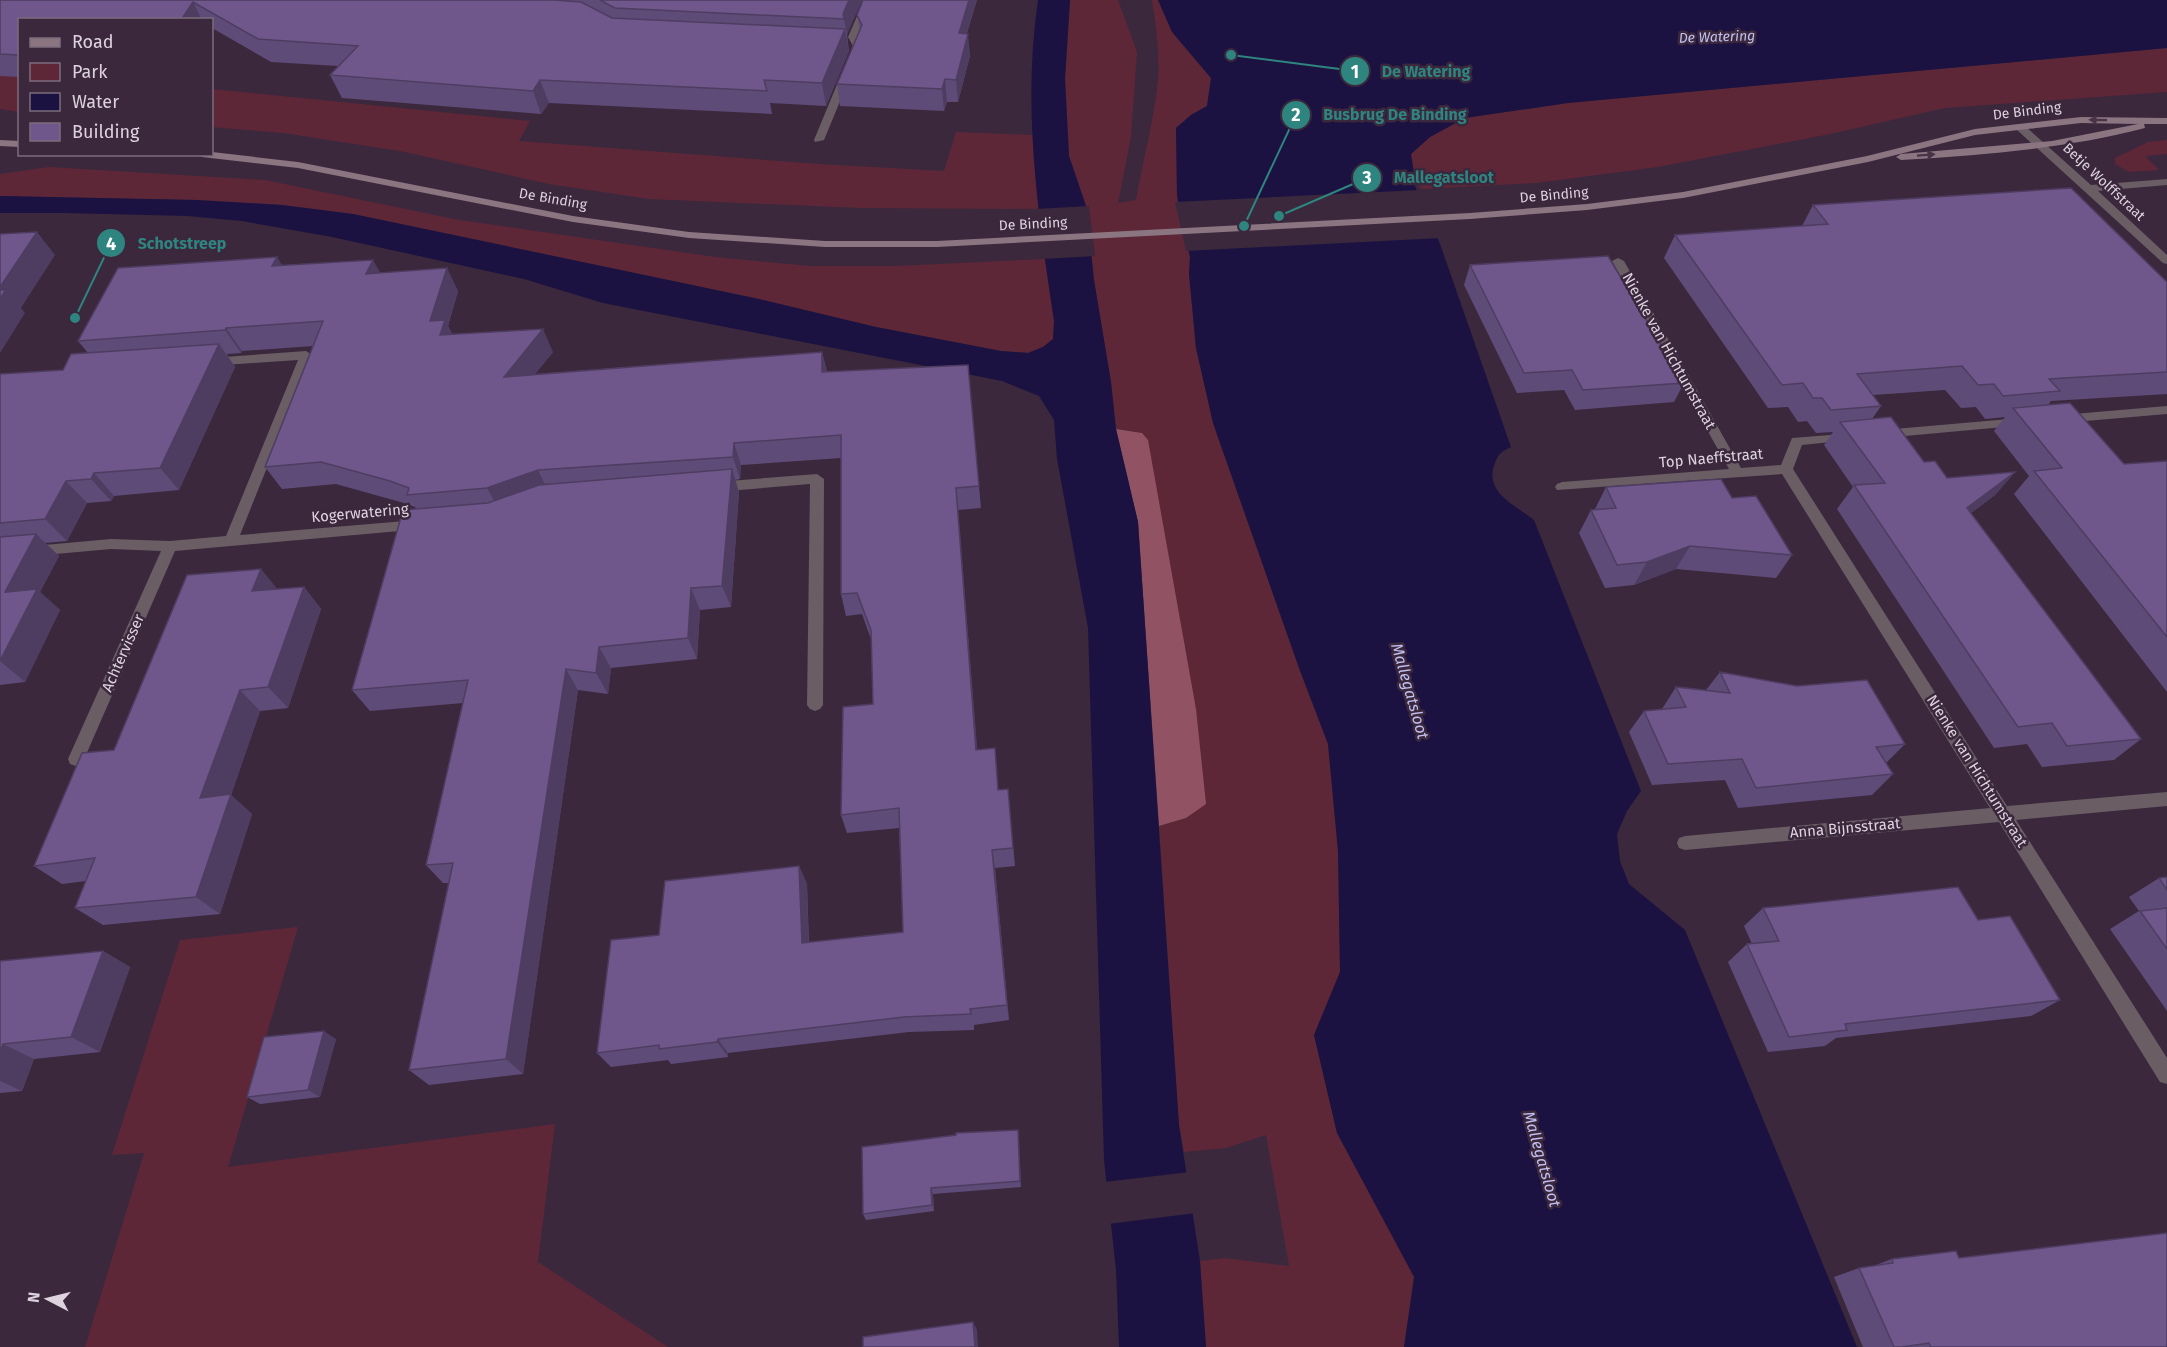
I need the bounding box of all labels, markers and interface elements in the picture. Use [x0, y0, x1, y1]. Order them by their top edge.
legend [18, 18, 213, 156]
water label: De Watering [1678, 27, 1756, 47]
text: Road [72, 31, 114, 53]
callout: De Watering [1340, 54, 1483, 88]
text: Park [72, 61, 108, 83]
text: 1 [1351, 61, 1359, 83]
text: De Watering [1382, 62, 1470, 81]
text: Water [72, 91, 119, 113]
callout: Busbrug De Binding [1281, 98, 1479, 132]
street label: De Binding [1992, 98, 2063, 124]
text: 2 [1291, 104, 1301, 126]
text: Busbrug De Binding [1323, 105, 1467, 124]
one-way arrow [2088, 116, 2107, 125]
text: Building [72, 121, 140, 143]
street label: Betje Wolffstraat [2059, 140, 2149, 225]
one-way arrow [1917, 151, 1936, 160]
callout: Mallegatsloot [1352, 161, 1506, 195]
text: 3 [1361, 167, 1372, 189]
text: Mallegatsloot [1394, 168, 1495, 187]
street label: De Binding [1519, 183, 1590, 206]
street label: De Binding [518, 185, 589, 213]
street label: De Binding [998, 214, 1069, 234]
callout: Schotstreep [96, 226, 238, 260]
text: 4 [106, 233, 116, 255]
text: Schotstreep [138, 234, 226, 253]
street label: Nienke van Hichtumstraat [1618, 270, 1720, 433]
street label: Top Naeffstraat [1658, 444, 1764, 472]
street label: Kogerwatering [311, 500, 410, 526]
street label: Achtervisser [98, 611, 148, 695]
water label: Mallegatsloot [1387, 641, 1433, 741]
street label: Nienke van Hichtumstraat [1923, 692, 2032, 851]
street label: Anna Bijnsstraat [1789, 814, 1902, 842]
water label: Mallegatsloot [1519, 1109, 1565, 1209]
north arrow [18, 1269, 78, 1329]
text: N [24, 1291, 44, 1304]

